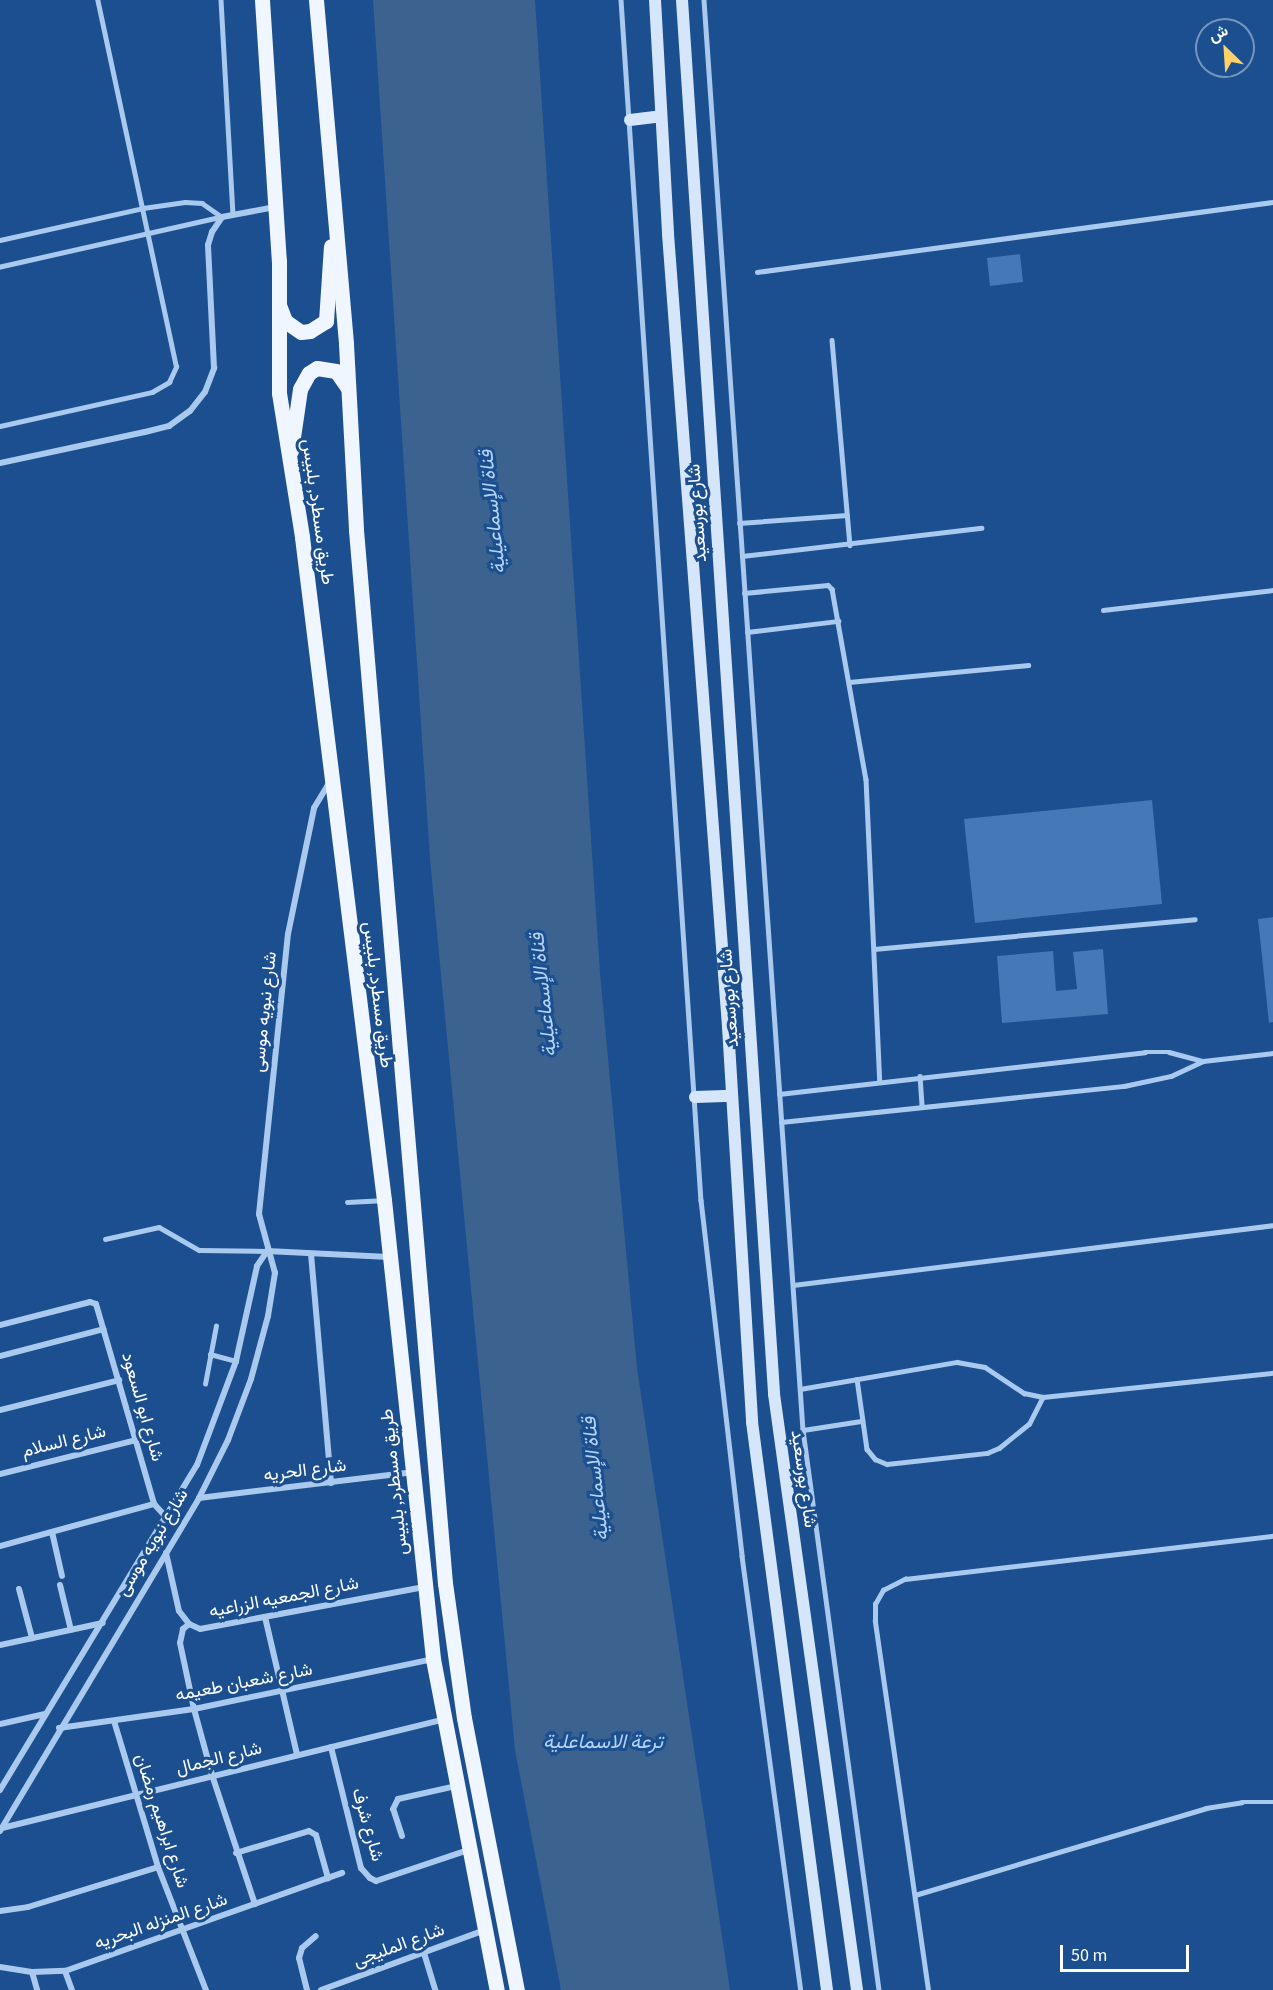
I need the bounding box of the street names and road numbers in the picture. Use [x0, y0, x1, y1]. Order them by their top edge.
street label: طريق مسطرد, بلبيس [296, 438, 338, 586]
street label: شارع بورسعيد [684, 463, 712, 563]
street label: طريق مسطرد, بلبيس [357, 921, 397, 1069]
street label: شارع بورسعيد [716, 948, 744, 1048]
street label: شارع نبويه موسى [248, 951, 282, 1073]
street label: شارع ابو السعود [116, 1350, 168, 1464]
street label: طريق مسطرد, بلبيس [377, 1408, 413, 1556]
street label: شارع السلام [20, 1421, 108, 1463]
street label: شارع بورسعيد [785, 1429, 821, 1529]
street label: شارع الحريه [262, 1455, 348, 1487]
street label: شارع نبويه موسى [113, 1485, 193, 1601]
street label: شارع الجمعيه الزراعيه [207, 1573, 361, 1623]
street label: شارع شعبان طعيمه [174, 1659, 314, 1707]
street label: شارع الجمال [174, 1738, 264, 1780]
street label: شارع ابراهيم رمضان [129, 1751, 193, 1891]
street label: شارع شرف [346, 1786, 388, 1864]
street label: شارع المنزله البحريه [92, 1889, 230, 1955]
street label: شارع المليجى [350, 1919, 448, 1973]

